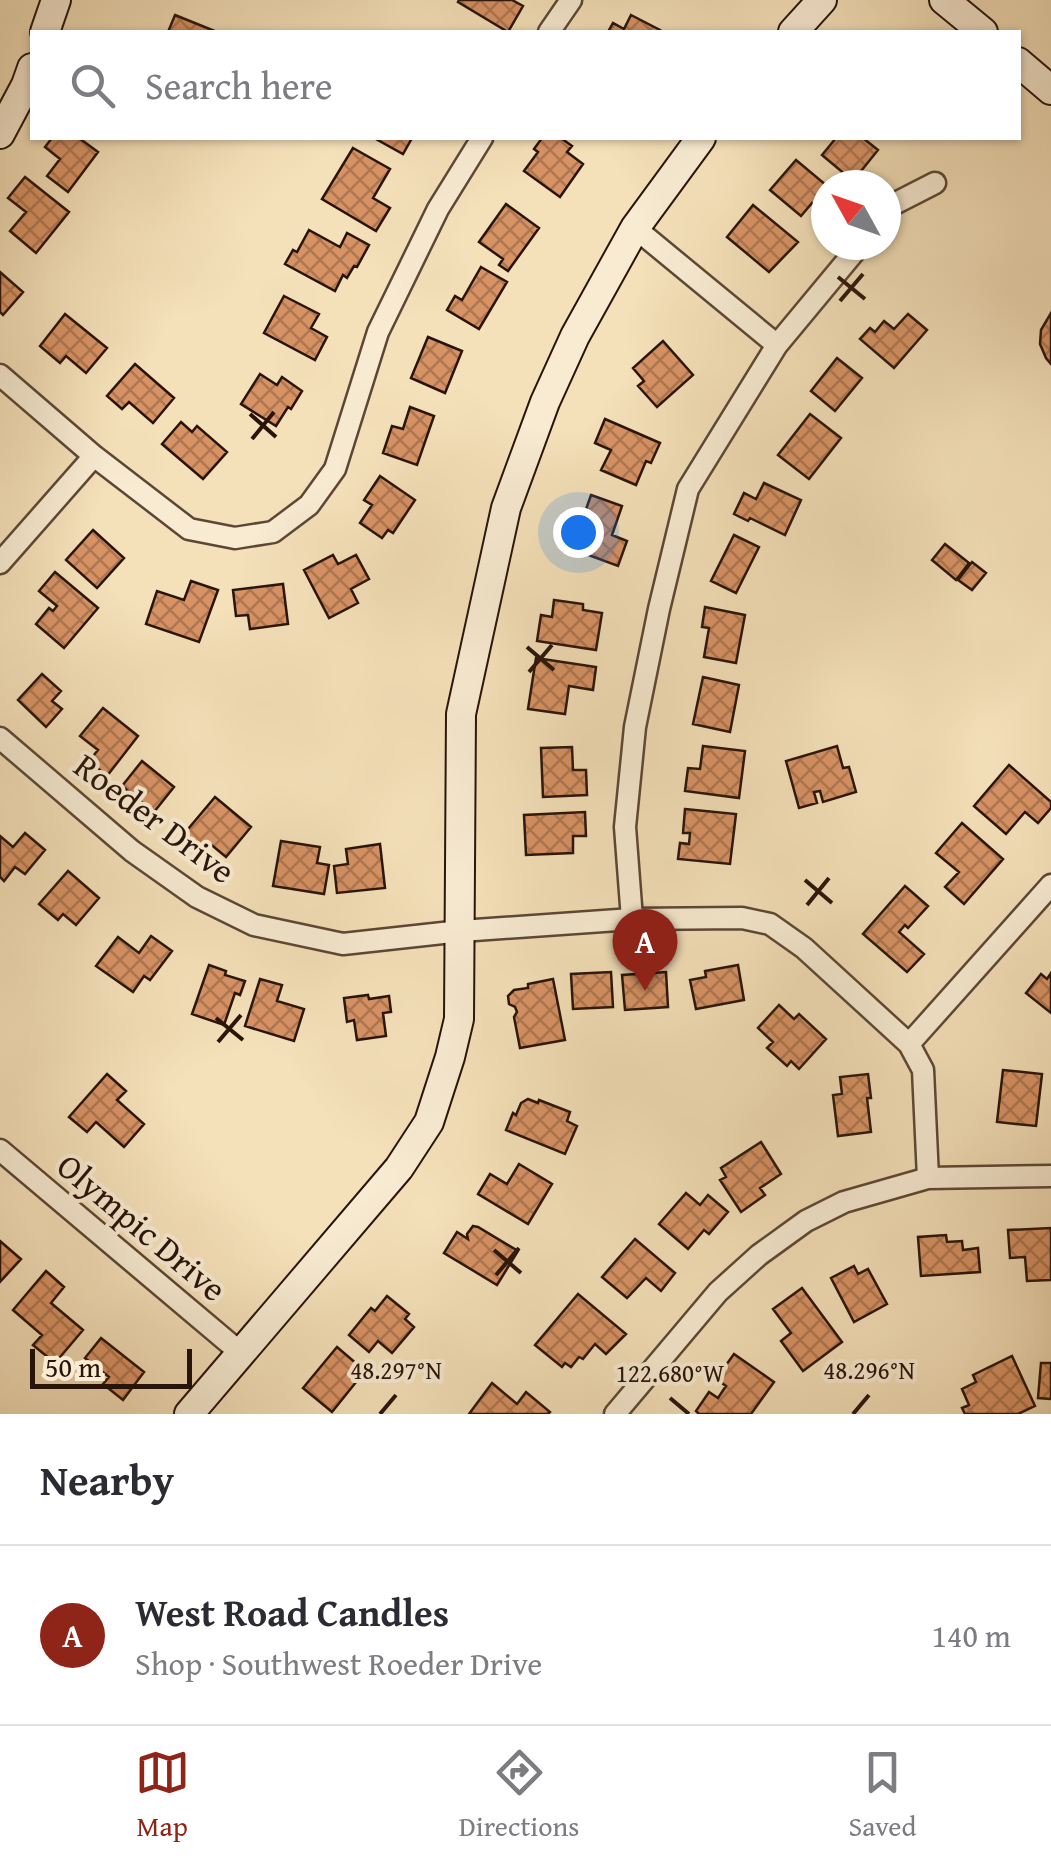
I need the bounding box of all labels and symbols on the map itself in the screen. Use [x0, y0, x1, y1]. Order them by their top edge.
north arrow [811, 170, 901, 260]
your location [553, 507, 604, 558]
street label: Roeder Drive [64, 740, 246, 896]
pin: A [612, 908, 678, 991]
street label: Olympic Drive [46, 1141, 238, 1313]
scale bar [30, 1344, 192, 1388]
text: 48.297°N [350, 1352, 442, 1388]
text: 48.296°N [823, 1352, 915, 1388]
text: 122.680°W [616, 1355, 724, 1391]

